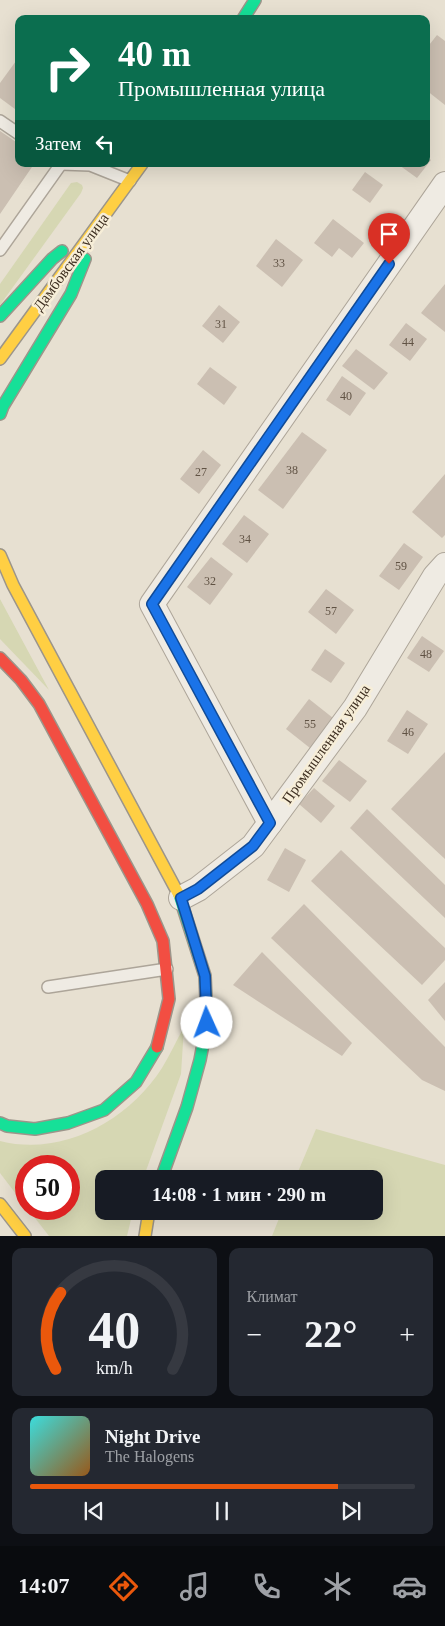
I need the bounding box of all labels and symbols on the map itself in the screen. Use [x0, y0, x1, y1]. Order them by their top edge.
street label: Дамбовская улица [30, 210, 112, 314]
pin [368, 213, 410, 264]
house number: 33 [273, 256, 285, 270]
house number: 31 [215, 317, 227, 331]
house number: 44 [402, 335, 414, 349]
house number: 40 [340, 389, 352, 403]
house number: 38 [286, 463, 298, 477]
house number: 27 [195, 465, 207, 479]
house number: 34 [239, 532, 251, 546]
house number: 59 [395, 559, 407, 573]
house number: 32 [204, 574, 216, 588]
house number: 57 [325, 604, 337, 618]
house number: 48 [420, 647, 432, 661]
street label: Промышленная улица [279, 681, 373, 806]
house number: 55 [304, 717, 316, 731]
house number: 46 [402, 725, 414, 739]
position arrow [180, 996, 232, 1048]
speed limit sign: 50 [15, 1155, 80, 1220]

